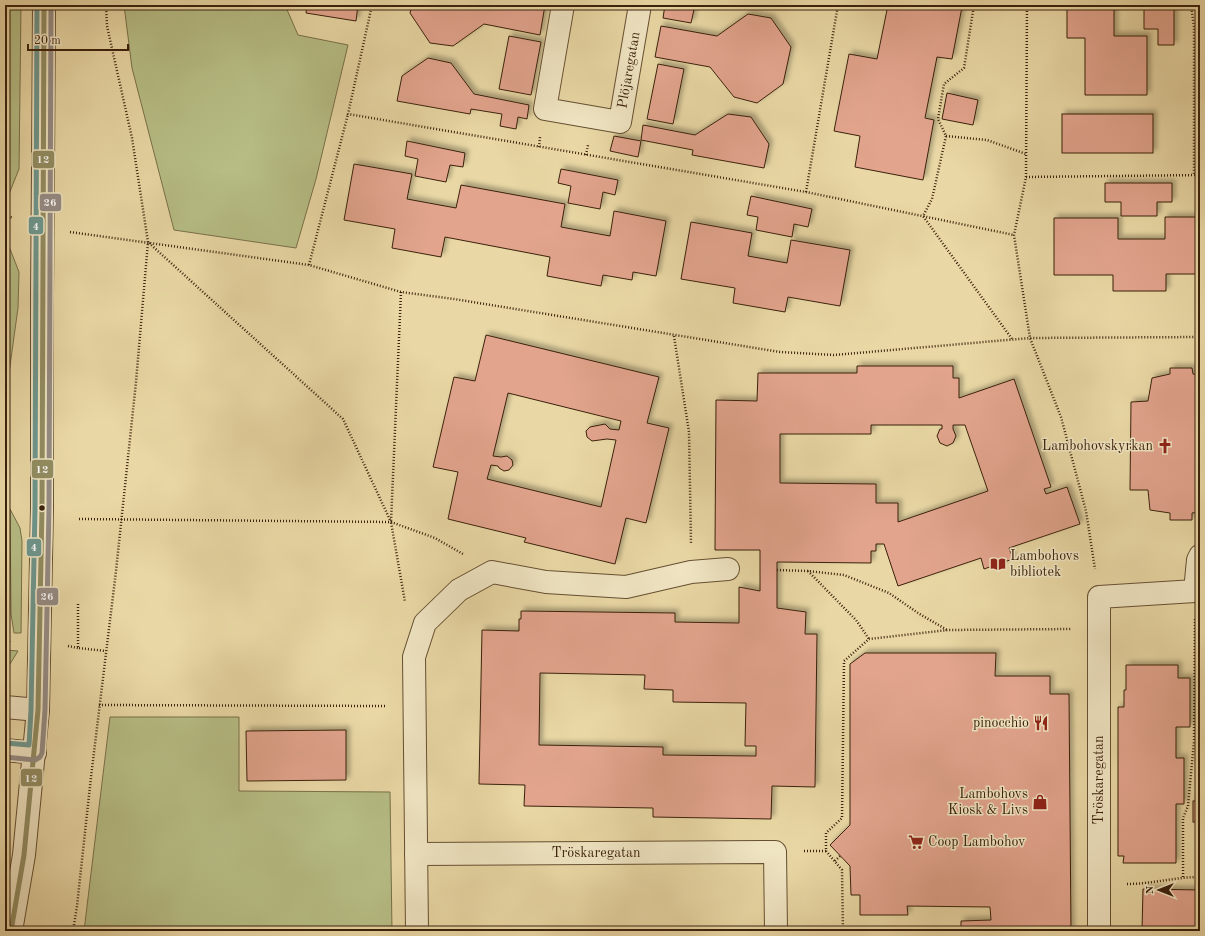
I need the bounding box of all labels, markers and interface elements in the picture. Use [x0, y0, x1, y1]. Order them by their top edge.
scale bar [28, 26, 128, 52]
street label: Plöjaregatan [615, 30, 643, 109]
text: 20 m [34, 35, 61, 47]
line badge: 12 [32, 150, 55, 169]
text: 12 [37, 155, 49, 166]
line badge: 26 [39, 193, 62, 212]
text: 26 [44, 198, 56, 209]
line badge: 4 [28, 216, 44, 235]
text: 4 [33, 222, 39, 233]
church icon: Lambohovskyrkan [1156, 437, 1174, 455]
place label: Lambohovskyrkan [1042, 439, 1153, 453]
line badge: 12 [31, 459, 54, 479]
text: 12 [36, 465, 48, 476]
unlabelled marker [37, 503, 47, 513]
line badge: 4 [26, 538, 42, 557]
text: 4 [31, 543, 37, 554]
place label: Lambohovs bibliotek [1010, 549, 1079, 579]
library icon: Lambohovs bibliotek [989, 555, 1007, 573]
line badge: 26 [36, 587, 59, 606]
text: 26 [41, 592, 53, 603]
restaurant icon: pinocchio [1032, 714, 1050, 732]
place label: pinocchio [973, 716, 1029, 730]
street label: Tröskaregatan [1092, 735, 1106, 824]
line badge: 12 [20, 768, 43, 787]
text: 12 [25, 774, 37, 785]
place label: Lambohovs Kiosk & Livs [948, 787, 1028, 817]
shop icon: Lambohovs Kiosk & Livs [1031, 793, 1049, 811]
supermarket icon: Coop Lambohov [907, 833, 925, 851]
place label: Coop Lambohov [928, 835, 1026, 849]
street label: Tröskaregatan [552, 846, 641, 860]
north arrow [1139, 870, 1179, 910]
text: N [1145, 885, 1156, 894]

